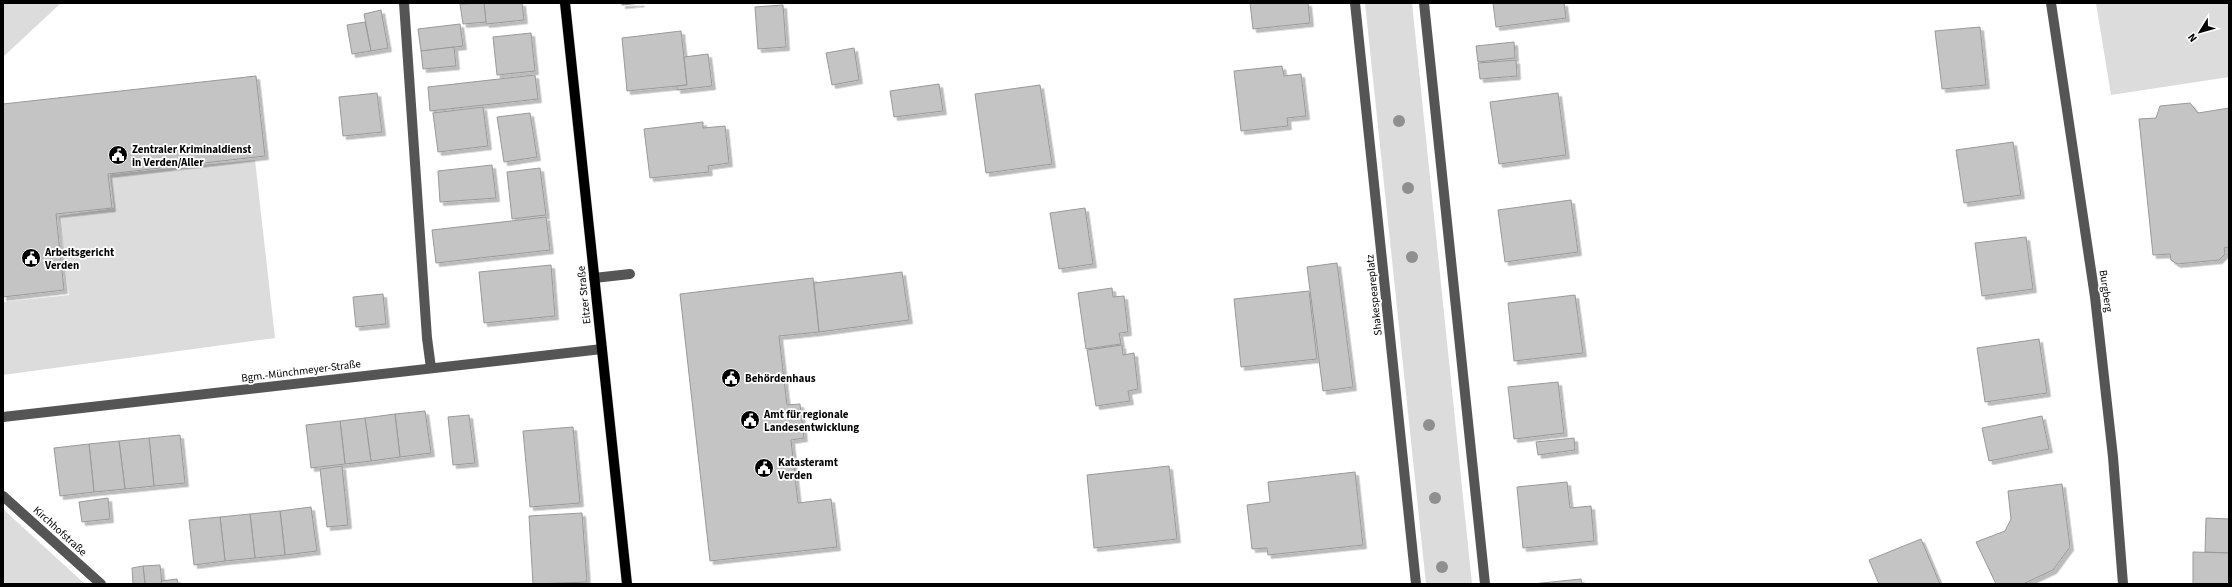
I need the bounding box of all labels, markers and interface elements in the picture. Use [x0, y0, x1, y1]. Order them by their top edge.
north arrow [2180, 12, 2220, 52]
text: N [2184, 30, 2201, 45]
place label: Zentraler Kriminaldienst in Verden/Aller [132, 142, 252, 170]
public building icon: Zentraler Kriminaldienst in Verden/Aller [107, 144, 129, 166]
place label: Arbeitsgericht Verden [44, 245, 115, 273]
public building icon: Arbeitsgericht Verden [20, 247, 42, 269]
street label: Shakespeareplatz [1362, 253, 1386, 336]
street label: Eitzer Straße [573, 265, 595, 325]
street label: Burgberg [2096, 269, 2116, 314]
street label: Bgm.-Münchmeyer-Straße [240, 356, 362, 386]
public building icon: Behördenhaus [720, 367, 742, 389]
place label: Behördenhaus [745, 371, 816, 386]
place label: Amt für regionale Landesentwicklung [763, 407, 859, 435]
public building icon: Amt für regionale Landesentwicklung [739, 409, 761, 431]
place label: Katasteramt Verden [777, 455, 839, 483]
public building icon: Katasteramt Verden [753, 457, 775, 479]
street label: Kirchhofstraße [30, 503, 91, 560]

